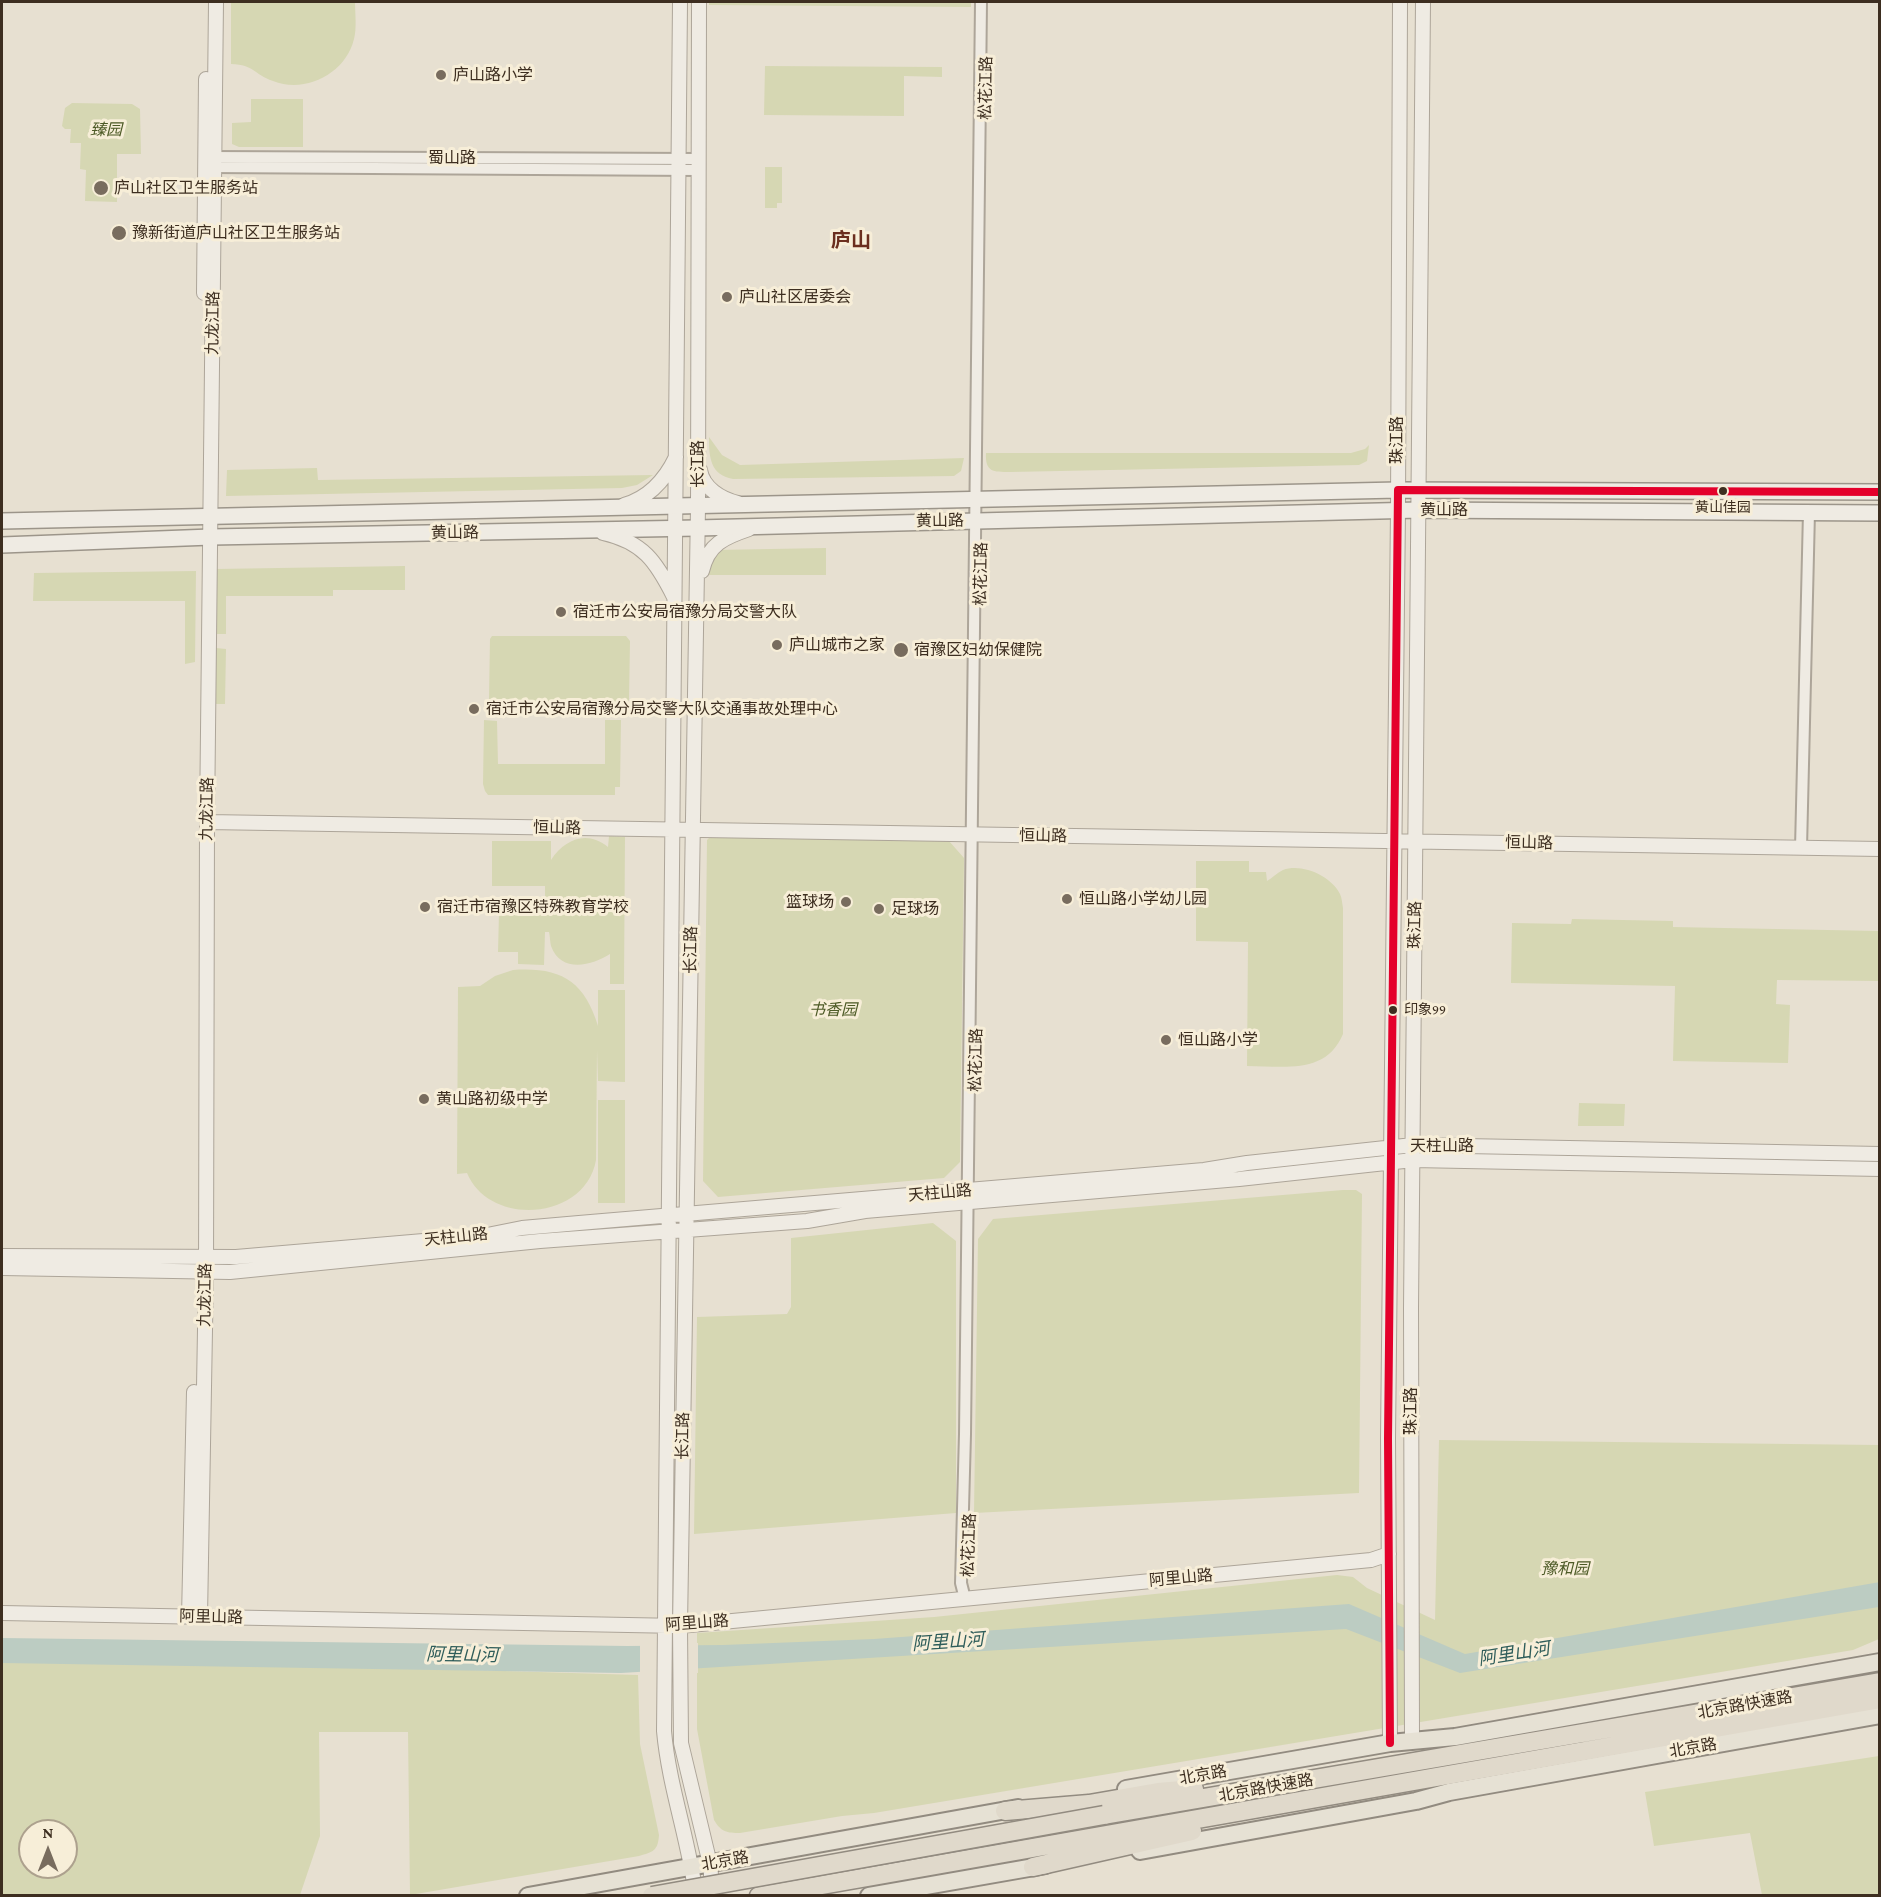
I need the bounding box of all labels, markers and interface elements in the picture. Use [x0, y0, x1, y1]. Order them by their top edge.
street label: 松花江路 [976, 56, 996, 120]
place label: 庐山路小学 [453, 65, 533, 85]
marker: 庐山路小学 [434, 68, 448, 82]
park label: 臻园 [90, 120, 122, 140]
street label: 蜀山路 [428, 148, 476, 168]
place label: 庐山社区卫生服务站 [114, 178, 258, 198]
marker: 庐山社区卫生服务站 [92, 179, 110, 197]
place label: 豫新街道庐山社区卫生服务站 [132, 223, 340, 243]
marker: 豫新街道庐山社区卫生服务站 [110, 224, 128, 242]
district label: 庐山 [831, 229, 871, 253]
place label: 庐山社区居委会 [739, 287, 851, 307]
marker: 庐山社区居委会 [720, 290, 734, 304]
street label: 九龙江路 [203, 291, 223, 355]
street label: 珠江路 [1387, 416, 1407, 464]
street label: 长江路 [688, 440, 708, 488]
marker: 黄山佳园 [1717, 485, 1729, 497]
street label: 黄山路 [1420, 500, 1468, 520]
place label: 黄山佳园 [1695, 500, 1751, 516]
street label: 黄山路 [916, 511, 964, 531]
street label: 黄山路 [431, 523, 479, 543]
street label: 松花江路 [971, 542, 991, 606]
place label: 宿迁市公安局宿豫分局交警大队 [573, 602, 797, 622]
marker: 宿迁市公安局宿豫分局交警大队 [554, 605, 568, 619]
place label: 庐山城市之家 [789, 635, 885, 655]
marker: 庐山城市之家 [770, 638, 784, 652]
place label: 宿豫区妇幼保健院 [914, 640, 1042, 660]
marker: 宿豫区妇幼保健院 [892, 641, 910, 659]
place label: 宿迁市公安局宿豫分局交警大队交通事故处理中心 [486, 699, 838, 719]
marker: 宿迁市公安局宿豫分局交警大队交通事故处理中心 [467, 702, 481, 716]
street label: 九龙江路 [197, 777, 217, 841]
street label: 恒山路 [533, 818, 581, 838]
street label: 恒山路 [1019, 826, 1067, 846]
street label: 恒山路 [1505, 833, 1553, 853]
place label: 恒山路小学幼儿园 [1079, 889, 1207, 909]
place label: 篮球场 [786, 892, 834, 912]
marker: 恒山路小学幼儿园 [1060, 892, 1074, 906]
marker: 篮球场 [839, 895, 853, 909]
place label: 宿迁市宿豫区特殊教育学校 [437, 897, 629, 917]
place label: 足球场 [891, 899, 939, 919]
marker: 宿迁市宿豫区特殊教育学校 [418, 900, 432, 914]
street label: 珠江路 [1405, 901, 1425, 949]
marker: 足球场 [872, 902, 886, 916]
street label: 长江路 [681, 926, 701, 974]
park label: 书香园 [809, 1000, 857, 1020]
place label: 印象99 [1404, 1002, 1446, 1018]
marker: 印象99 [1387, 1004, 1399, 1016]
street label: 松花江路 [966, 1028, 986, 1092]
place label: 恒山路小学 [1178, 1030, 1258, 1050]
marker: 恒山路小学 [1159, 1033, 1173, 1047]
place label: 黄山路初级中学 [436, 1089, 548, 1109]
marker: 黄山路初级中学 [417, 1092, 431, 1106]
street label: 天柱山路 [1410, 1136, 1474, 1156]
street label: 天柱山路 [907, 1181, 973, 1205]
street label: 天柱山路 [423, 1224, 489, 1250]
street label: 九龙江路 [195, 1263, 215, 1327]
street label: 珠江路 [1401, 1387, 1421, 1435]
street label: 长江路 [673, 1412, 693, 1460]
street label: 松花江路 [958, 1513, 980, 1577]
park label: 豫和园 [1541, 1559, 1589, 1579]
street label: 阿里山路 [1148, 1566, 1214, 1590]
street label: 阿里山路 [179, 1607, 243, 1627]
street label: 阿里山路 [664, 1611, 730, 1635]
water label: 阿里山河 [911, 1629, 985, 1655]
water label: 阿里山河 [1477, 1638, 1551, 1670]
water label: 阿里山河 [426, 1644, 498, 1666]
street label: 北京路快速路 [1696, 1687, 1794, 1723]
street label: 北京路 [1668, 1734, 1718, 1762]
street label: 北京路 [1178, 1761, 1228, 1789]
street label: 北京路快速路 [1217, 1770, 1315, 1806]
north arrow [18, 1819, 78, 1879]
text: N [43, 1824, 53, 1841]
street label: 北京路 [700, 1847, 750, 1875]

